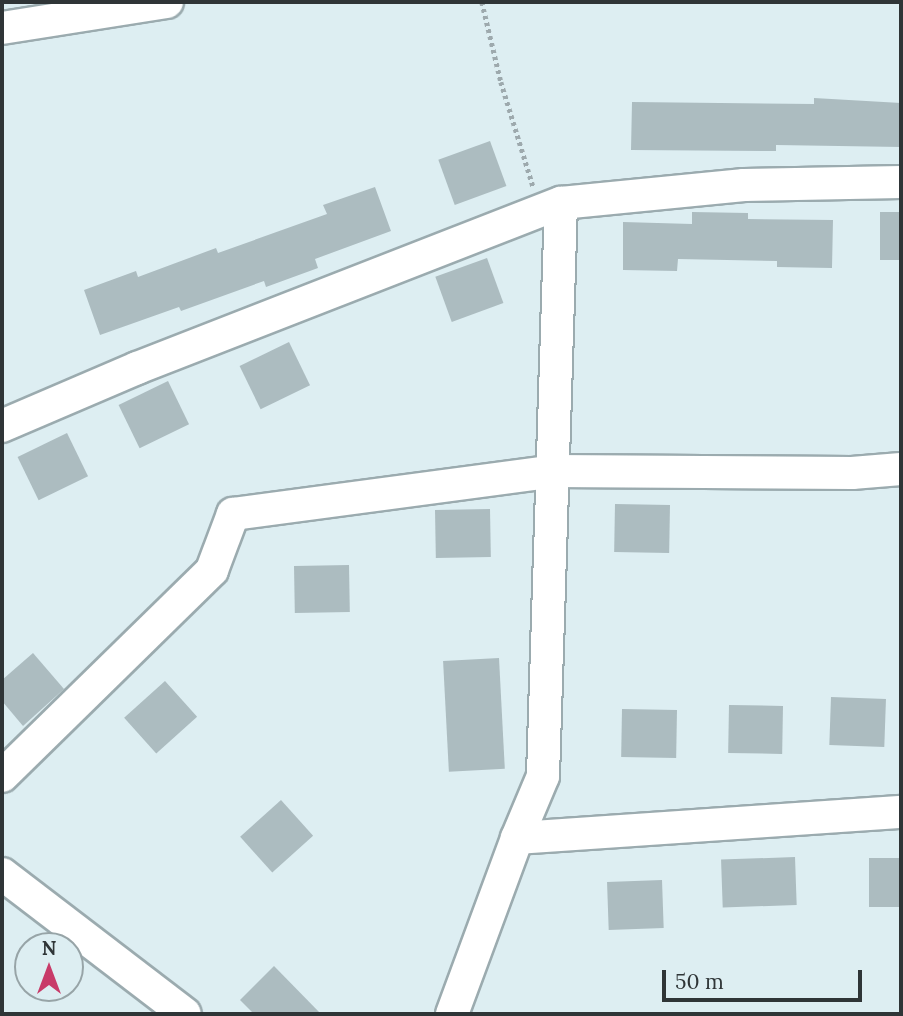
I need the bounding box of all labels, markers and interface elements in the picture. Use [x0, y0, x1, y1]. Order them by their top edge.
north arrow [14, 932, 84, 1002]
text: N [42, 936, 56, 960]
scale bar [665, 956, 864, 1000]
text: 50 m [675, 968, 724, 995]

